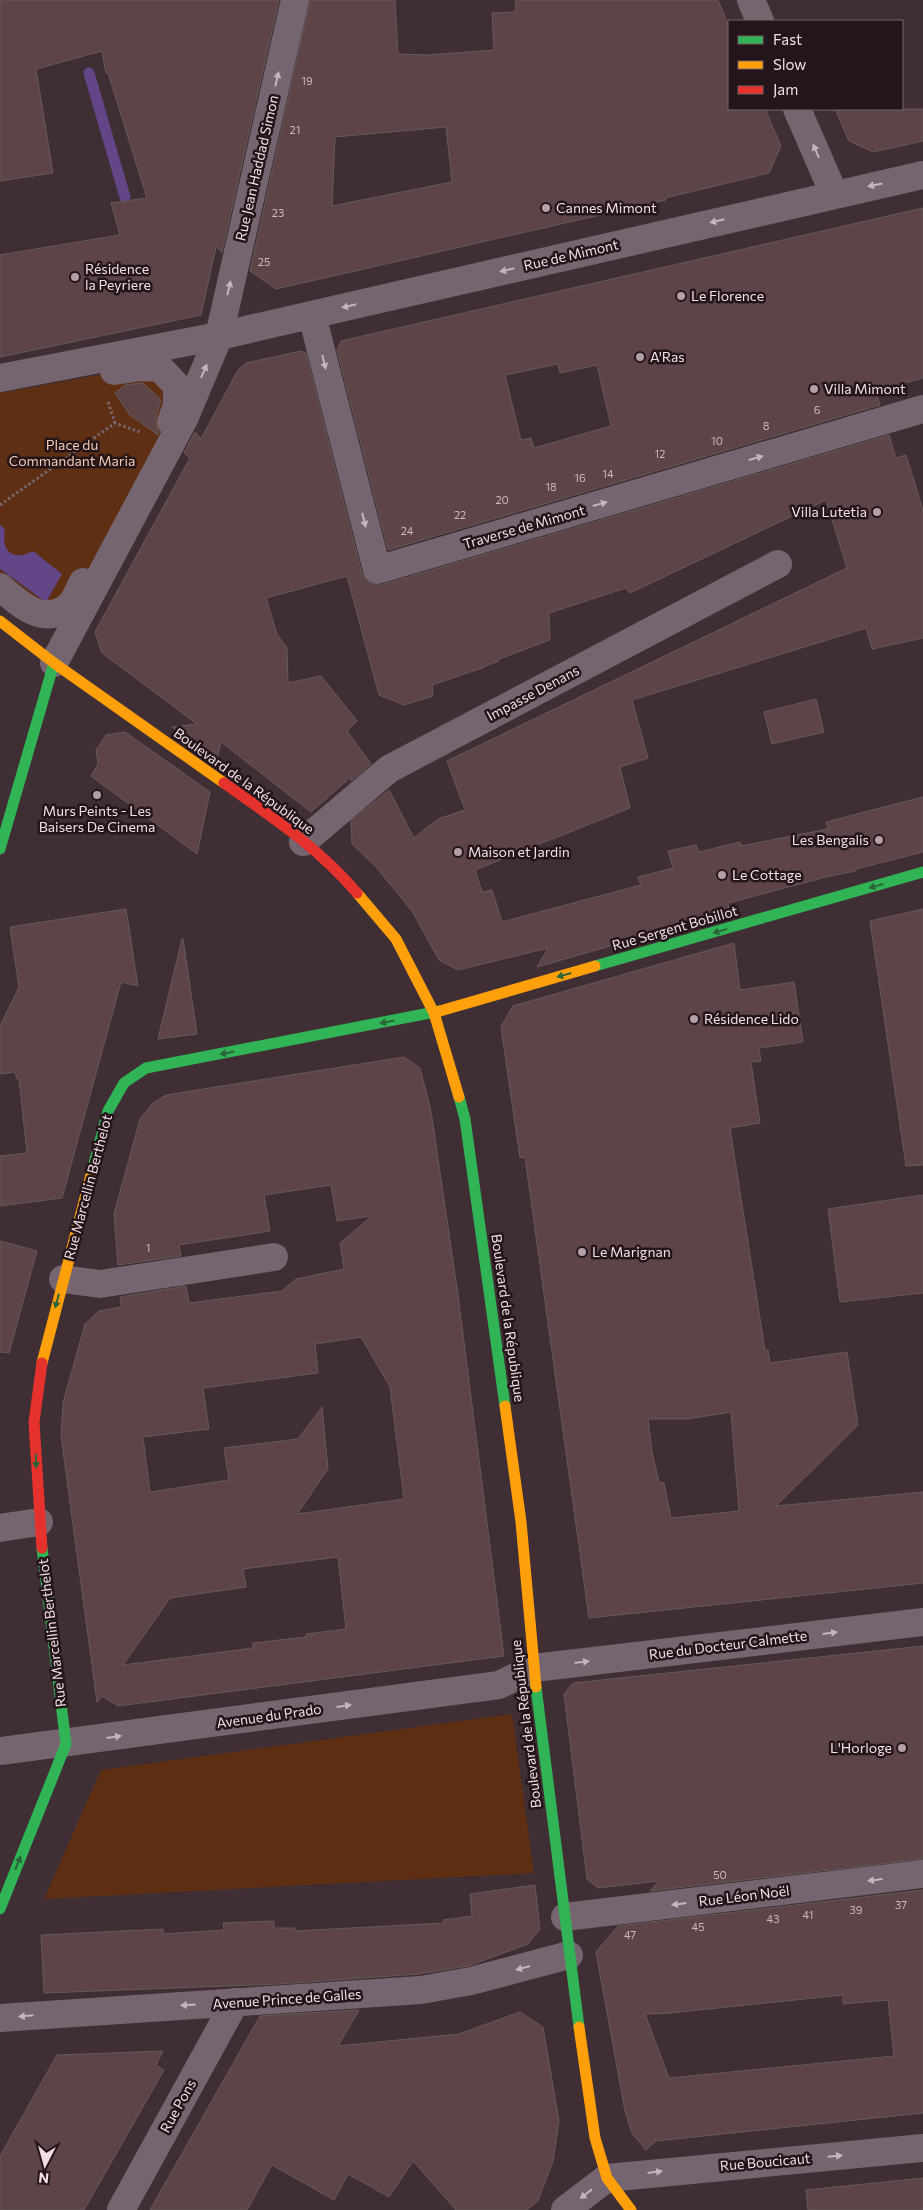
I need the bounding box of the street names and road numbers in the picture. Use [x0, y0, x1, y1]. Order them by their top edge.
street label: Rue Jean Haddad Simon [231, 93, 282, 242]
street label: Rue de Mimont [522, 235, 620, 274]
street label: Traverse de Mimont [461, 501, 587, 552]
street label: Impasse Denans [484, 661, 582, 724]
street label: Boulevard de la République [171, 724, 318, 837]
street label: Rue Sergent Bobillot [610, 901, 740, 954]
street label: Rue Marcellin Berthelot [60, 1112, 115, 1261]
street label: Boulevard de la République [488, 1233, 529, 1403]
street label: Rue Marcellin Berthelot [34, 1558, 69, 1708]
street label: Rue du Docteur Calmette [648, 1626, 808, 1663]
street label: Boulevard de la République [507, 1639, 544, 1809]
street label: Avenue du Prado [215, 1700, 323, 1731]
street label: Rue Léon Noël [697, 1881, 790, 1910]
street label: Avenue Prince de Galles [212, 1985, 362, 2012]
street label: Rue Pons [156, 2076, 199, 2135]
street label: Rue Boucicaut [719, 2149, 811, 2174]

